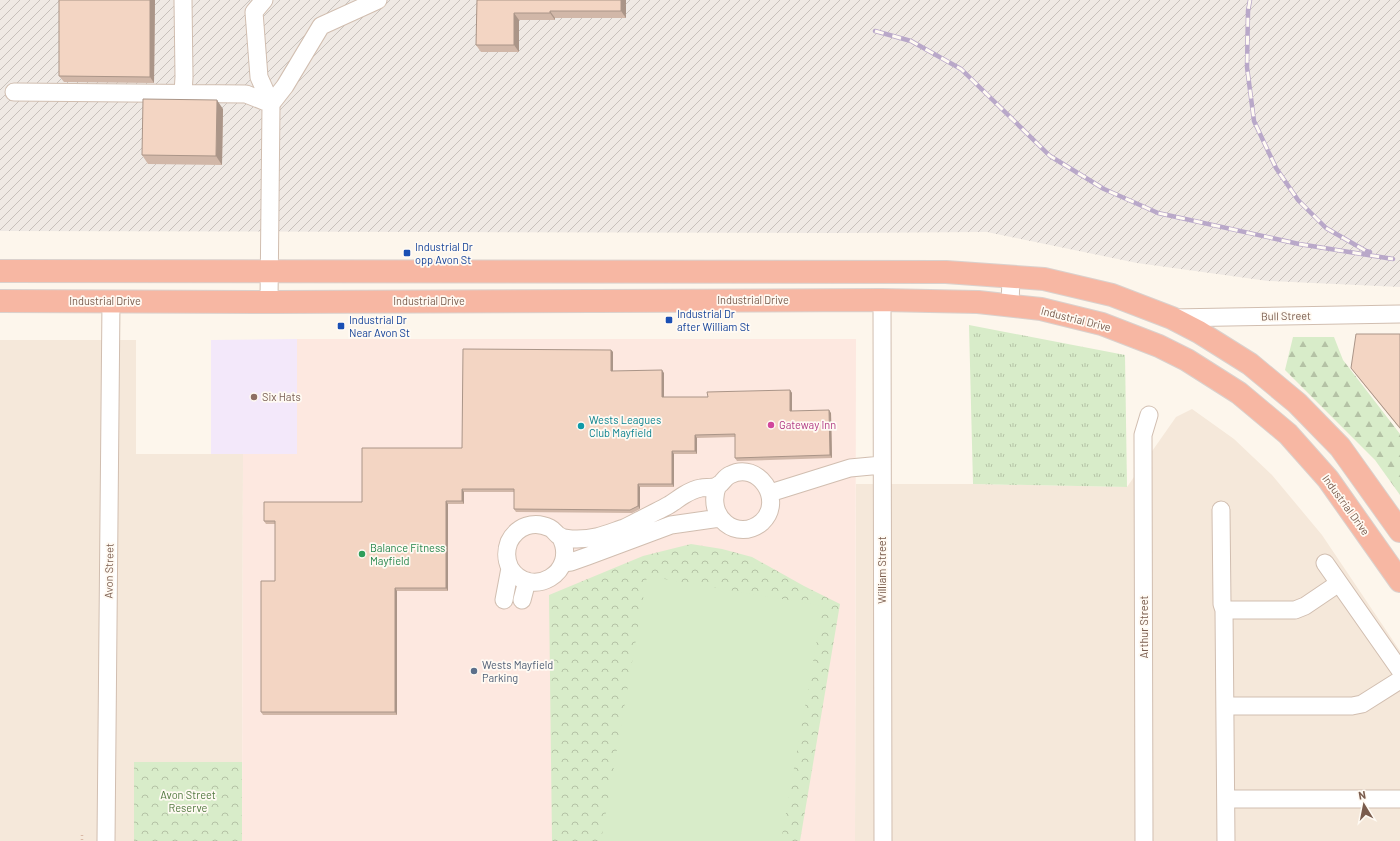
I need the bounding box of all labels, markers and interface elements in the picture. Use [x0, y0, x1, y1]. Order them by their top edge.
place label: Industrial Dr opp Avon St [415, 240, 473, 266]
marker: Industrial Dr opp Avon St [402, 248, 412, 258]
street label: Industrial Drive [717, 293, 789, 306]
street label: Industrial Drive [69, 294, 141, 307]
street label: Industrial Drive [393, 294, 465, 307]
street label: Industrial Drive [1040, 304, 1113, 334]
place label: Industrial Dr after William St [677, 307, 750, 333]
street label: Bull Street [1261, 309, 1311, 322]
place label: Industrial Dr Near Avon St [349, 313, 410, 339]
marker: Industrial Dr after William St [664, 315, 674, 325]
marker: Industrial Dr Near Avon St [336, 321, 346, 331]
place label: Six Hats [262, 390, 301, 403]
marker: Six Hats [249, 392, 259, 402]
place label: Wests Leagues Club Mayfield [589, 413, 661, 439]
place label: Gateway Inn [779, 418, 836, 431]
marker: Gateway Inn [766, 420, 776, 430]
marker: Wests Leagues Club Mayfield [576, 421, 586, 431]
street label: Industrial Drive [1320, 472, 1373, 538]
street label: William Street [875, 536, 888, 604]
place label: Balance Fitness Mayfield [370, 541, 445, 567]
street label: Avon Street [102, 543, 115, 599]
marker: Balance Fitness Mayfield [357, 549, 367, 559]
street label: Arthur Street [1137, 596, 1150, 658]
place label: Wests Mayfield Parking [482, 658, 553, 684]
marker: Wests Mayfield Parking [469, 666, 479, 676]
north arrow [1344, 785, 1384, 825]
park label: Avon Street Reserve [160, 788, 216, 814]
text: N [1357, 788, 1367, 802]

